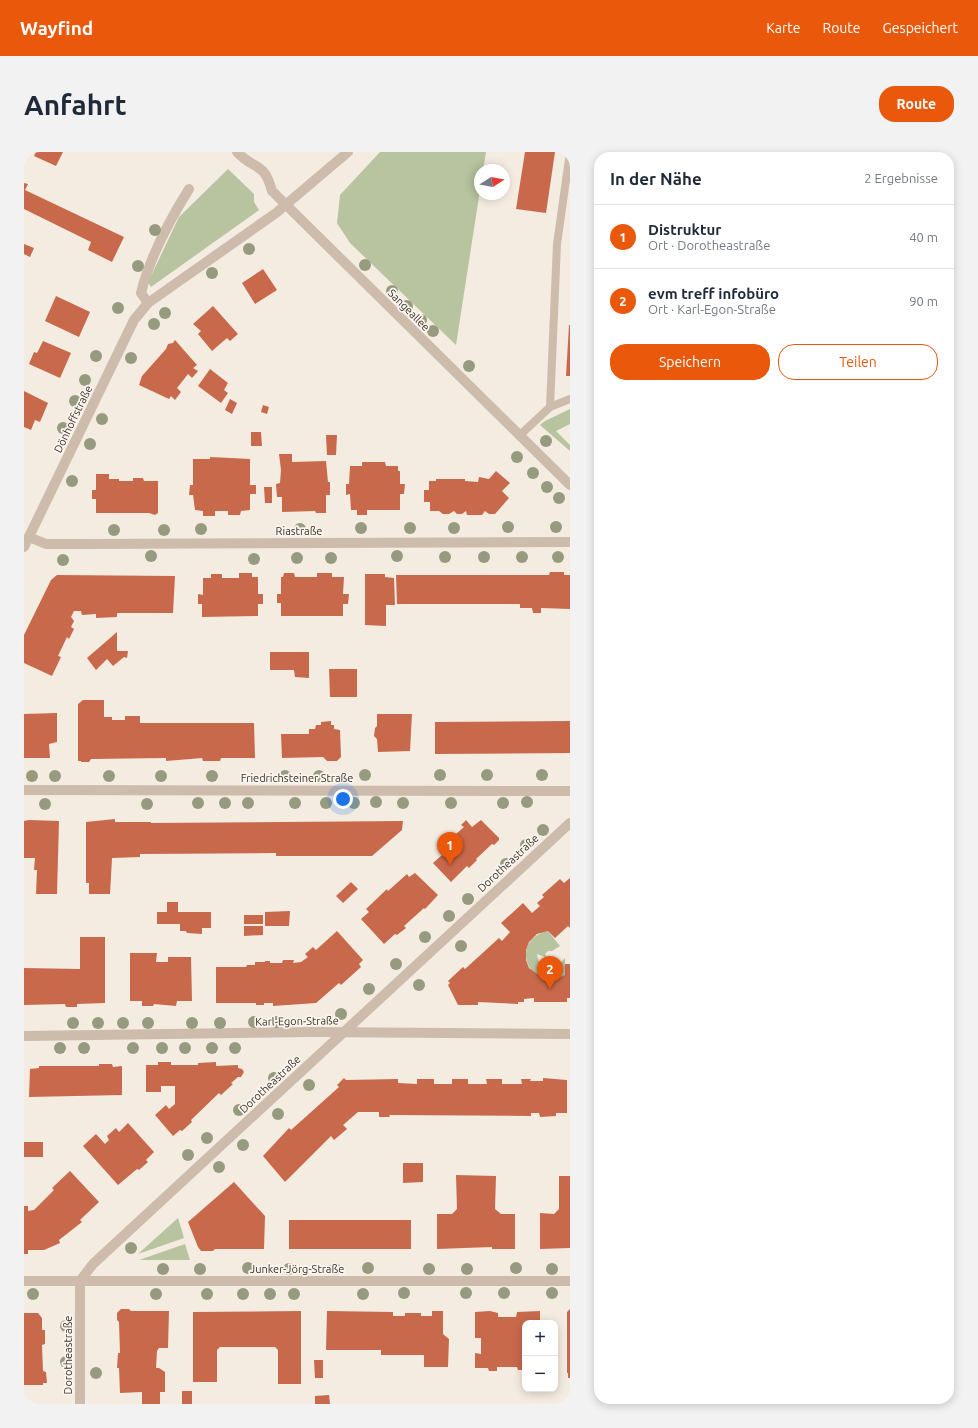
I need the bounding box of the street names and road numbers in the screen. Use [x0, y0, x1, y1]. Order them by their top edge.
street label: Sangeallee [386, 287, 432, 333]
street label: Dönhoffstraße [52, 383, 94, 455]
street label: Riastraße [276, 525, 322, 537]
street label: Friedrichsteiner Straße [241, 772, 353, 784]
street label: Dorotheastraße [475, 832, 541, 894]
street label: Karl-Egon-Straße [255, 1014, 339, 1028]
street label: Dorotheastraße [237, 1053, 303, 1115]
street label: Junker-Jörg-Straße [250, 1263, 344, 1275]
street label: Dorotheastraße [62, 1316, 74, 1394]

